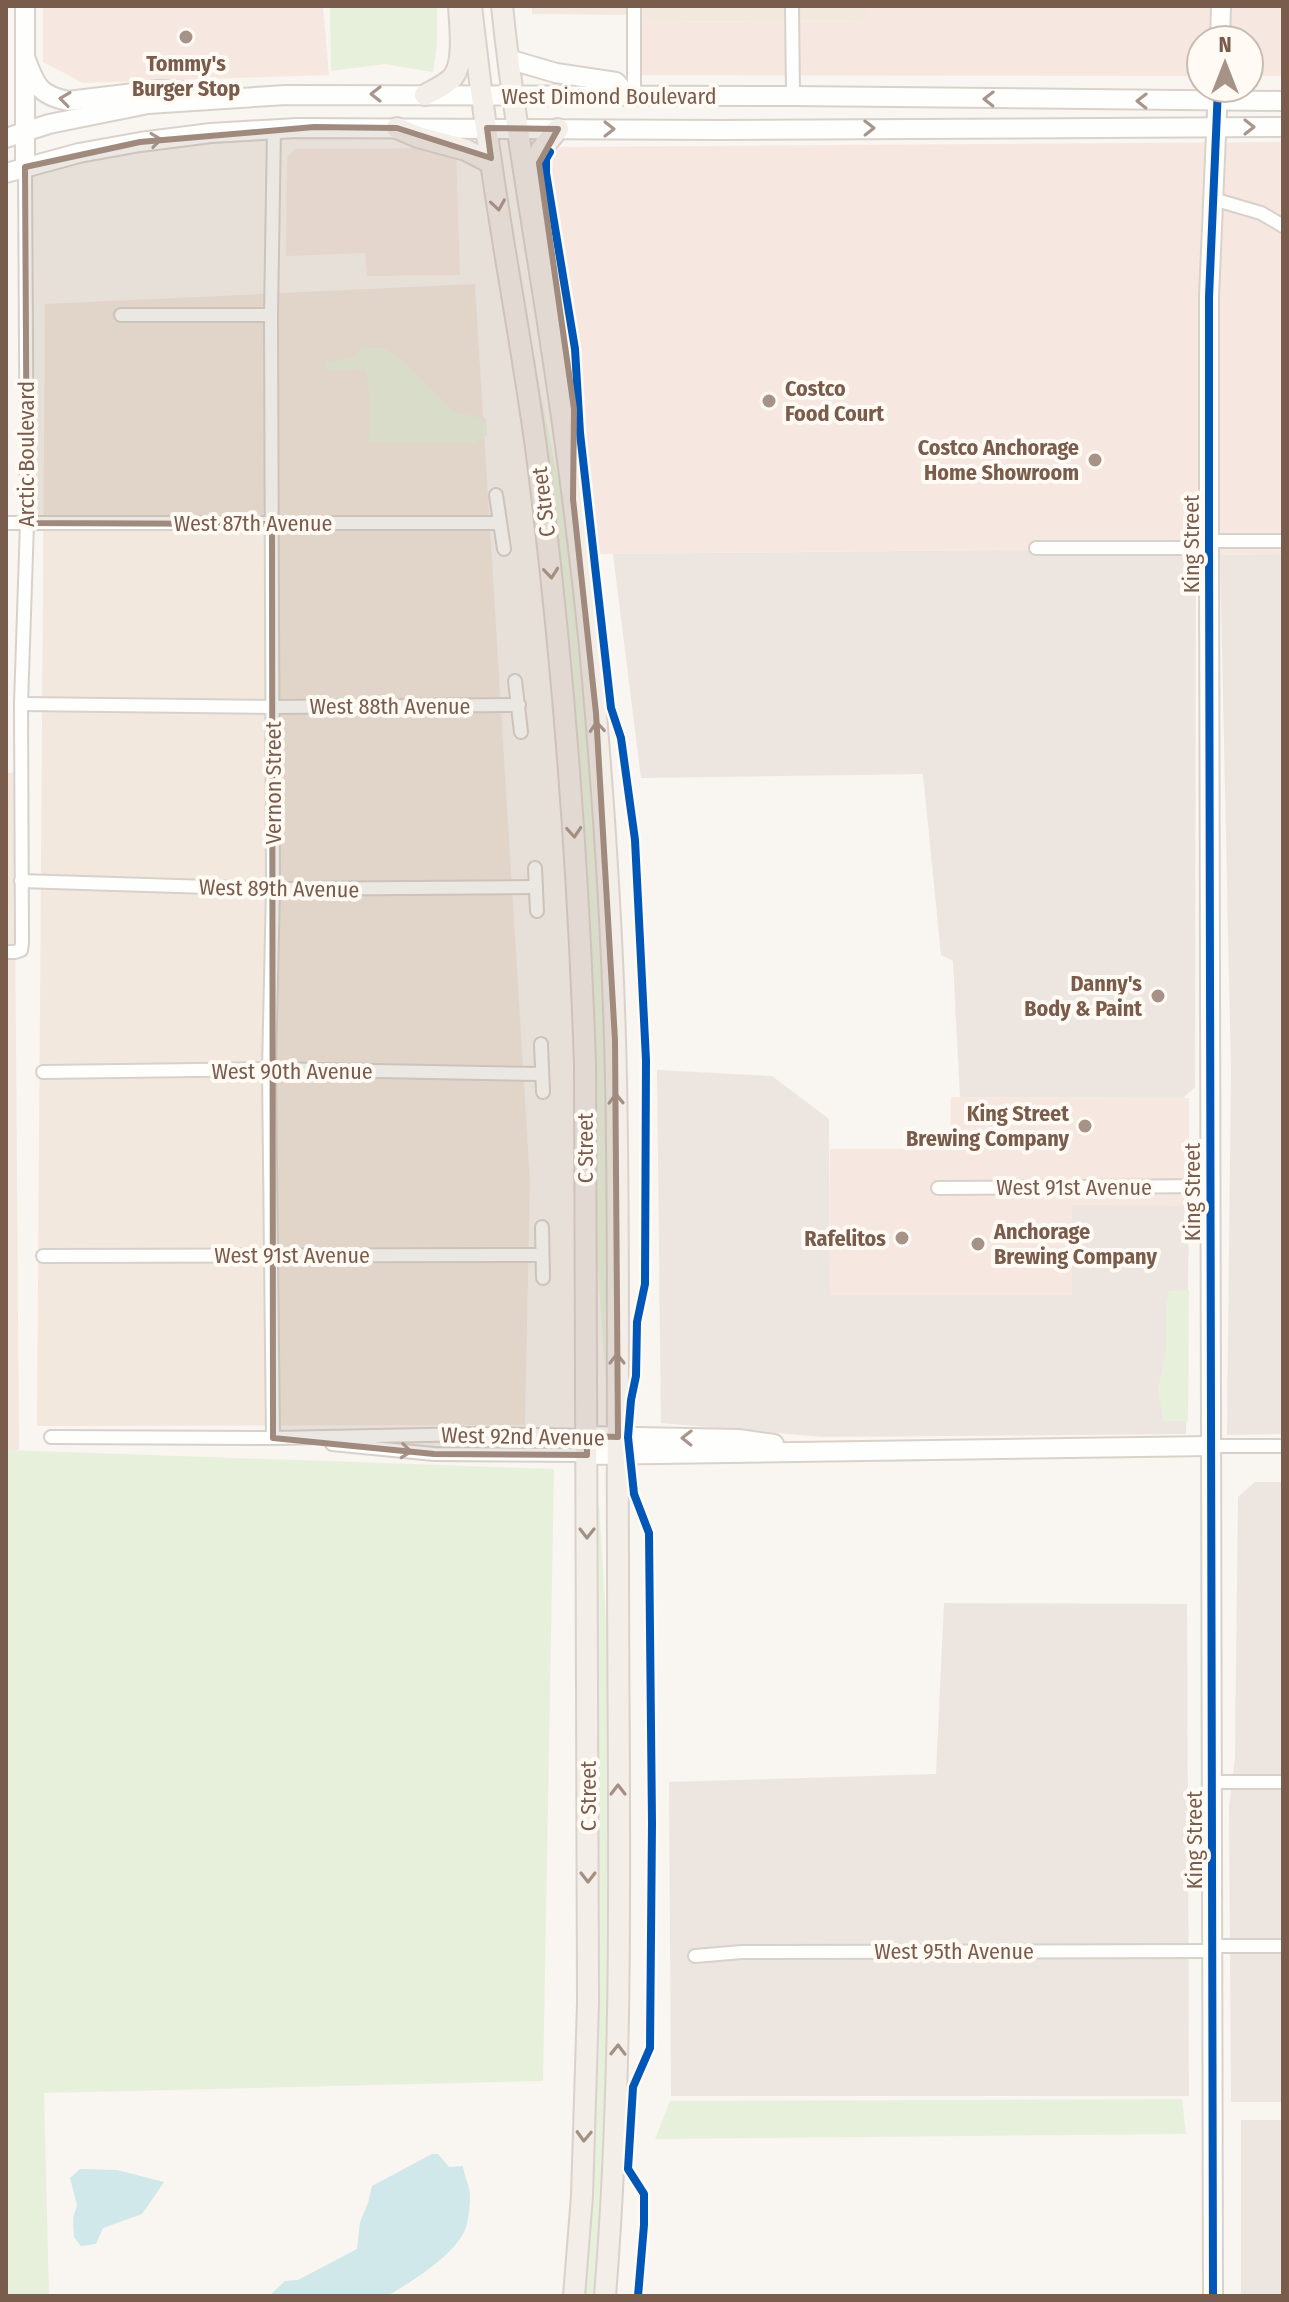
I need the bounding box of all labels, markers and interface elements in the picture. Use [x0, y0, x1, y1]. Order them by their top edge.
north arrow [1185, 24, 1265, 104]
marker: Tommy's Burger Stop [177, 28, 195, 46]
text: N [1218, 31, 1232, 58]
place label: Tommy's Burger Stop [132, 50, 240, 102]
street label: West Dimond Boulevard [502, 83, 716, 110]
one-way arrow [369, 85, 382, 103]
one-way arrow [982, 90, 995, 107]
one-way arrow [58, 91, 71, 108]
one-way arrow [1135, 92, 1148, 109]
one-way arrow [1243, 118, 1256, 136]
one-way arrow [603, 120, 616, 138]
one-way arrow [863, 120, 876, 137]
one-way arrow [150, 131, 163, 148]
one-way arrow [489, 198, 506, 212]
place label: Costco Food Court [785, 375, 884, 427]
street label: Arctic Boulevard [13, 381, 40, 527]
marker: Costco Food Court [760, 392, 778, 410]
place label: Costco Anchorage Home Showroom [918, 434, 1079, 486]
marker: Costco Anchorage Home Showroom [1086, 451, 1104, 469]
street label: C Street [526, 465, 561, 539]
street label: King Street [1178, 494, 1205, 593]
street label: West 87th Avenue [174, 510, 332, 537]
one-way arrow [542, 567, 559, 580]
street label: West 88th Avenue [310, 693, 470, 720]
one-way arrow [589, 720, 606, 733]
street label: Vernon Street [260, 721, 287, 845]
one-way arrow [565, 826, 582, 839]
street label: West 89th Avenue [199, 874, 359, 903]
place label: Danny's Body & Paint [1024, 970, 1142, 1022]
marker: Danny's Body & Paint [1149, 987, 1167, 1005]
street label: West 90th Avenue [211, 1058, 373, 1085]
one-way arrow [607, 1092, 624, 1105]
place label: King Street Brewing Company [906, 1100, 1070, 1152]
street label: C Street [572, 1112, 599, 1183]
marker: King Street Brewing Company [1076, 1117, 1094, 1135]
street label: King Street [1179, 1142, 1206, 1241]
street label: West 91st Avenue [996, 1174, 1152, 1201]
place label: Anchorage Brewing Company [993, 1218, 1157, 1270]
place label: Rafelitos [804, 1225, 886, 1252]
marker: Rafelitos [893, 1229, 911, 1247]
marker: Anchorage Brewing Company [969, 1235, 987, 1253]
street label: West 91st Avenue [214, 1242, 370, 1269]
one-way arrow [608, 1352, 626, 1365]
street label: West 92nd Avenue [441, 1422, 605, 1451]
one-way arrow [680, 1429, 693, 1447]
one-way arrow [400, 1442, 413, 1459]
one-way arrow [578, 1527, 596, 1540]
street label: C Street [575, 1760, 602, 1831]
one-way arrow [609, 1783, 627, 1796]
street label: King Street [1181, 1790, 1208, 1889]
one-way arrow [579, 1871, 597, 1884]
street label: West 95th Avenue [874, 1938, 1034, 1965]
one-way arrow [609, 2043, 627, 2056]
one-way arrow [576, 2130, 593, 2143]

